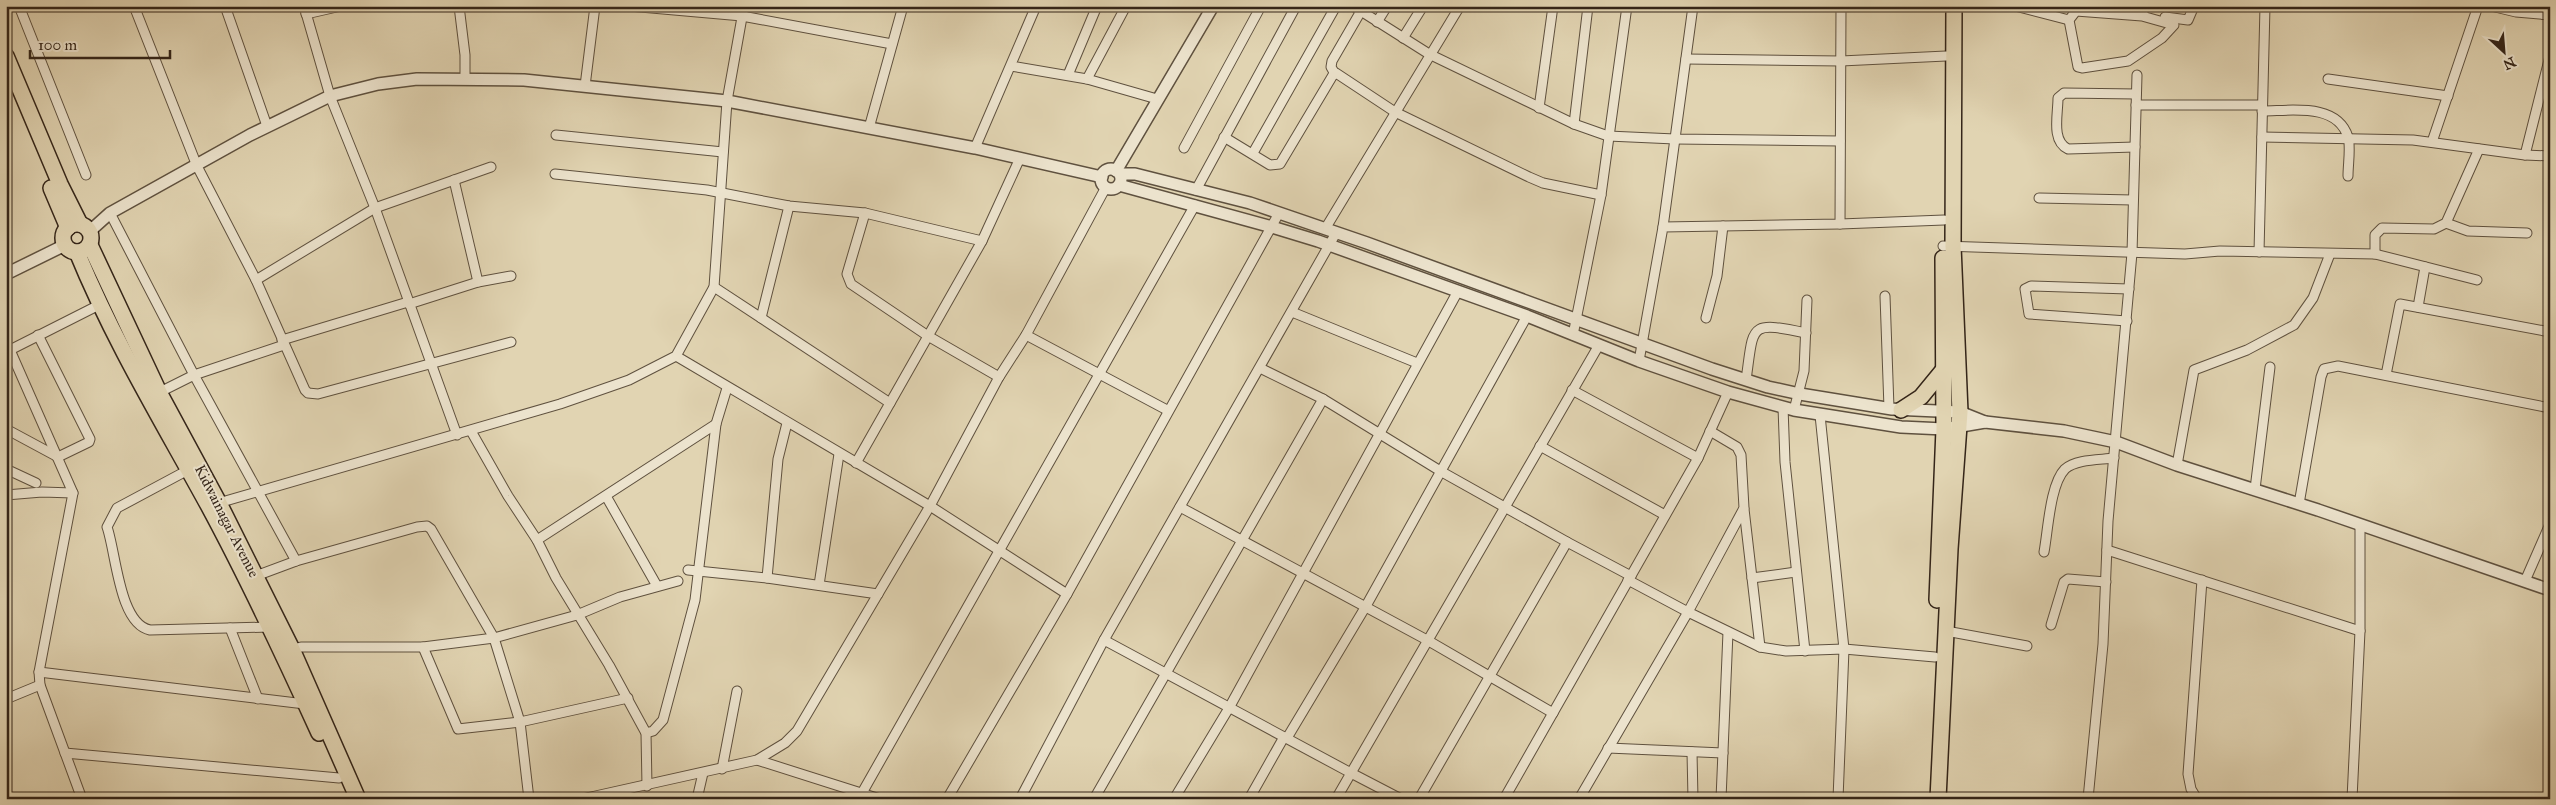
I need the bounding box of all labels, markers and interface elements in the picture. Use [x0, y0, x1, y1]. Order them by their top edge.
scale bar [30, 28, 170, 60]
north arrow [2478, 28, 2528, 78]
text: 100 m [38, 36, 78, 54]
text: N [2500, 53, 2519, 74]
street label: Kidwainagar Avenue [191, 462, 263, 580]

